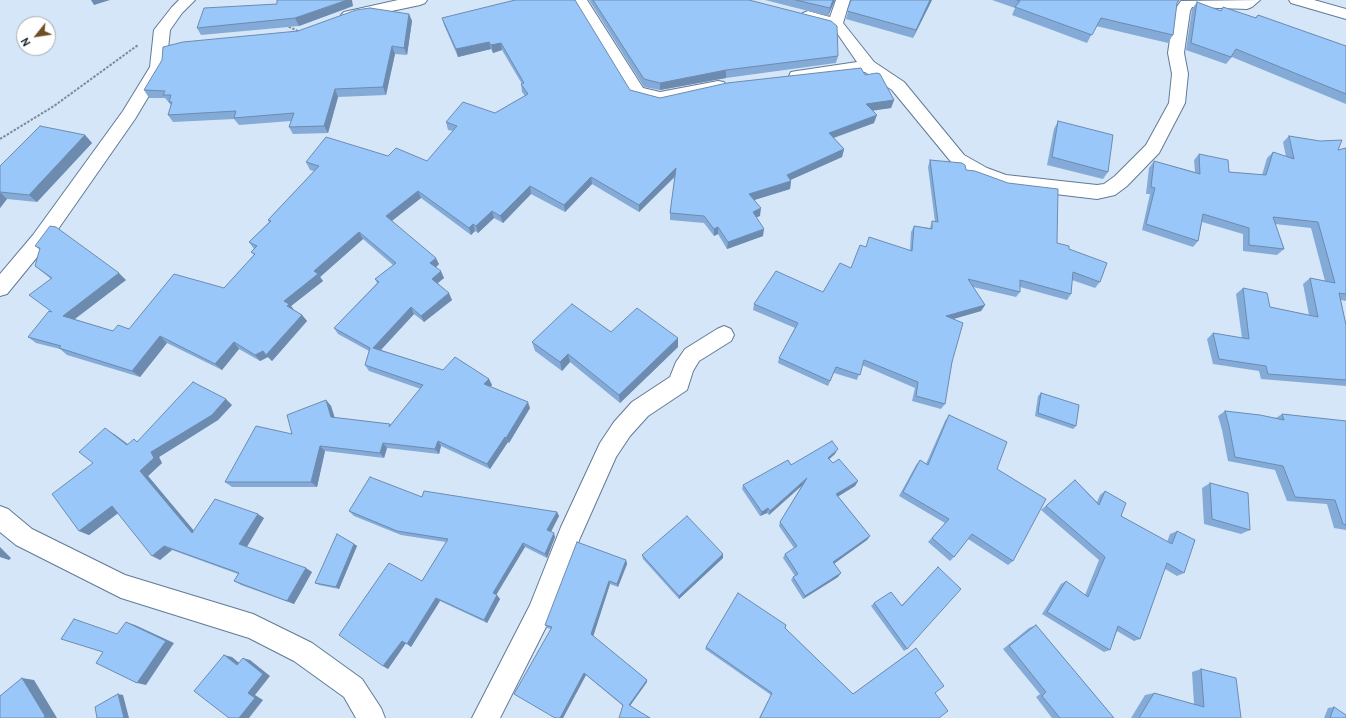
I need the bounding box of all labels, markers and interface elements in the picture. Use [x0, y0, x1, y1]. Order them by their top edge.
north arrow [16, 16, 56, 56]
text: N [18, 35, 35, 48]

